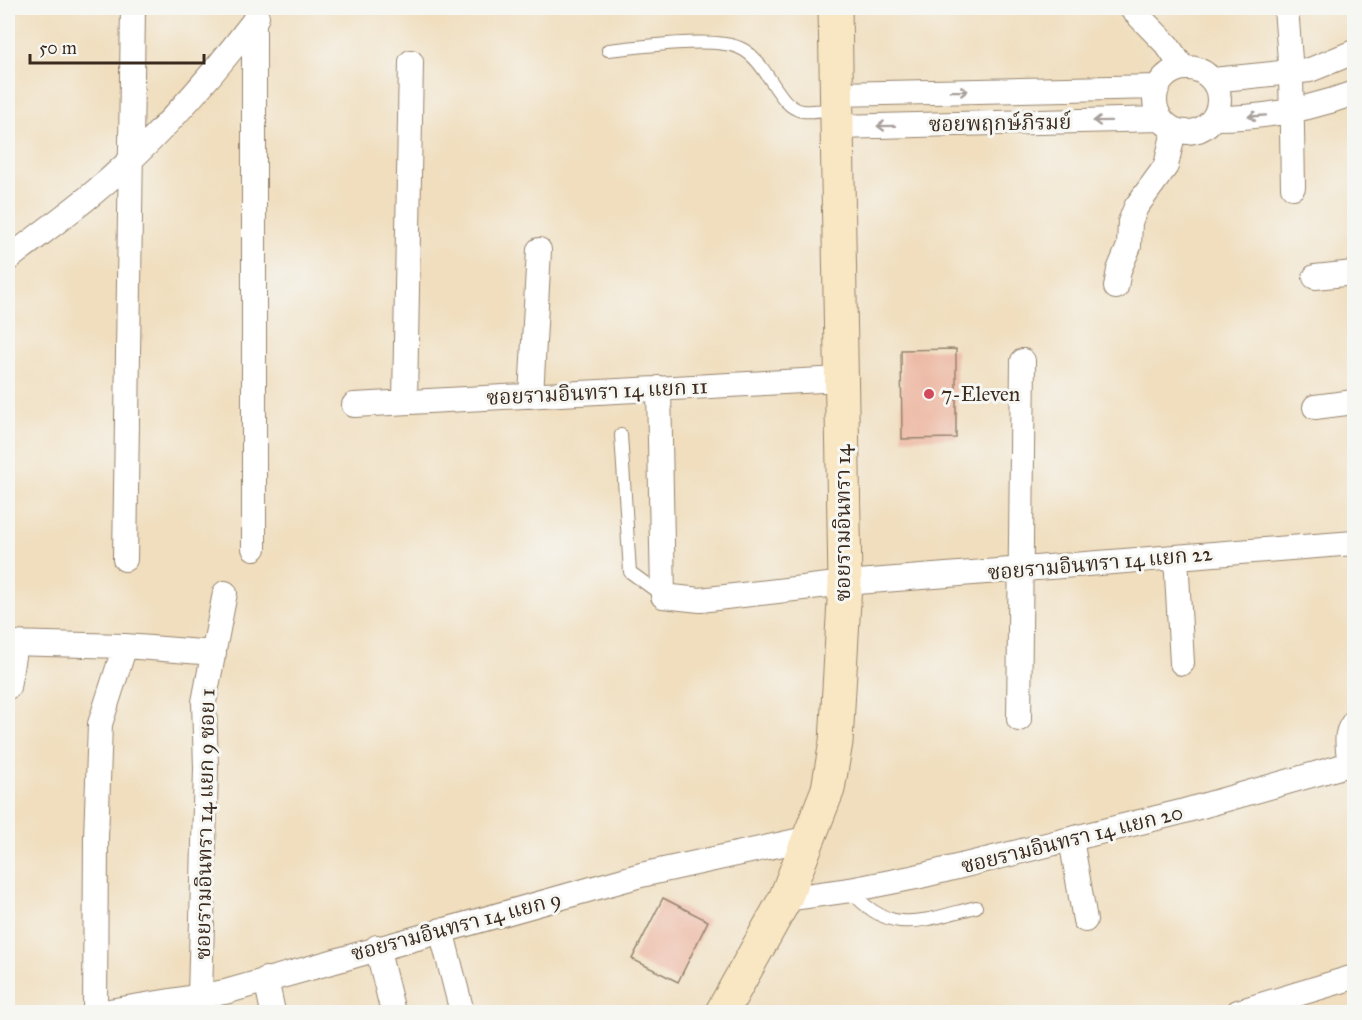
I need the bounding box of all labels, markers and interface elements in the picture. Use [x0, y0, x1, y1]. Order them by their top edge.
scale bar [30, 27, 204, 65]
text: 50 m [39, 37, 77, 59]
one-way arrow [948, 86, 968, 97]
street label: ซอยพฤกษ์ภิรมย์ [928, 109, 1072, 137]
one-way arrow [1248, 111, 1268, 122]
one-way arrow [1093, 115, 1113, 127]
one-way arrow [877, 120, 897, 132]
street label: ซอยรามอินทรา 14 แยก 11 [486, 373, 708, 411]
place label: 7-Eleven [941, 381, 1020, 407]
marker: 7-Eleven [922, 387, 936, 401]
street label: ซอยรามอินทรา 14 [830, 443, 856, 602]
street label: ซอยรามอินทรา 14 แยก 22 [986, 540, 1214, 586]
street label: ซอยรามอินทรา 14 แยก 9 ซอย 1 [190, 688, 220, 960]
street label: ซอยรามอินทรา 14 แยก 20 [958, 799, 1186, 879]
street label: ซอยรามอินทรา 14 แยก 9 [348, 885, 564, 967]

